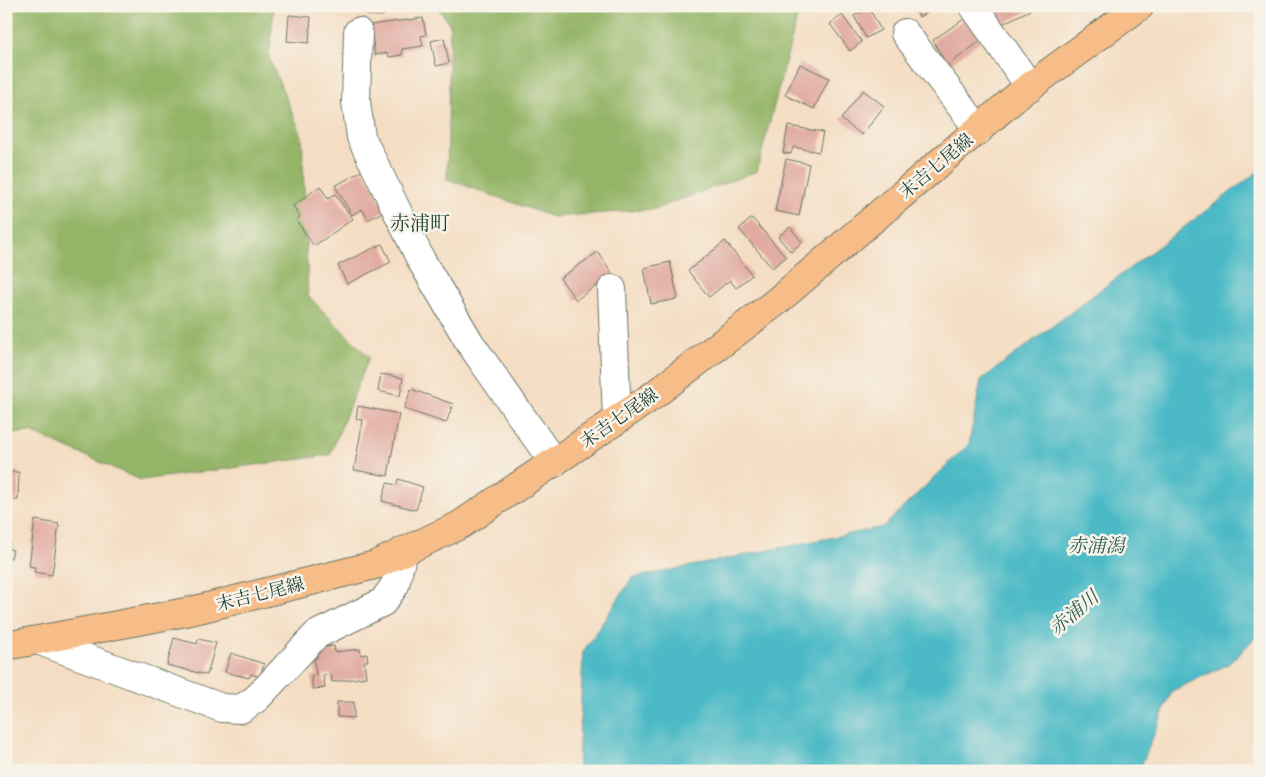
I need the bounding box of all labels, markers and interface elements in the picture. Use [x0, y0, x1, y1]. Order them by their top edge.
street label: 末吉七尾線 [894, 128, 978, 204]
district label: 赤浦町 [390, 210, 450, 237]
street label: 末吉七尾線 [575, 382, 663, 454]
water label: 赤浦潟 [1067, 533, 1126, 559]
street label: 末吉七尾線 [213, 571, 307, 617]
water label: 赤浦川 [1044, 583, 1106, 641]

